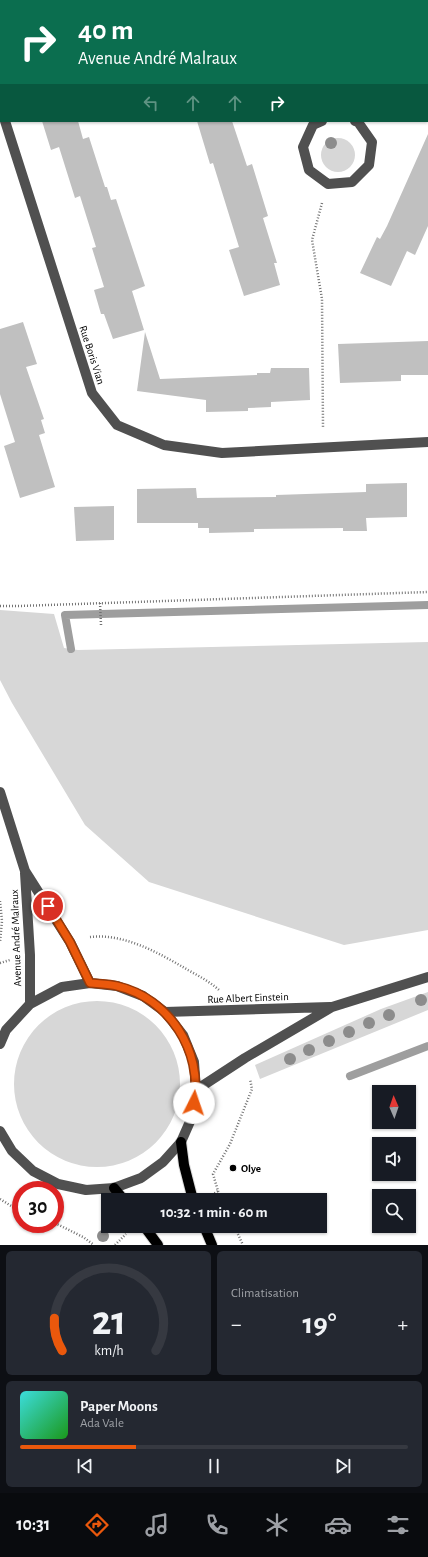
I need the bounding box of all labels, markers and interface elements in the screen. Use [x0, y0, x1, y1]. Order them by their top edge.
icon: right [12, 16, 64, 68]
text: 40 m [78, 17, 134, 45]
text: Avenue André Malraux [78, 50, 237, 68]
icon: left [140, 92, 162, 114]
icon: ahead [182, 92, 204, 114]
icon: ahead [224, 92, 246, 114]
icon: right [266, 92, 288, 114]
street label: Rue Boris Vian [77, 324, 107, 386]
street label: Avenue André Malraux [9, 889, 23, 987]
pin [31, 889, 65, 923]
icon: arrive [37, 895, 59, 917]
street label: Rue Albert Einstein [207, 991, 289, 1005]
position arrow [173, 1082, 215, 1124]
north arrow [372, 1085, 416, 1129]
map controls [372, 1085, 416, 1233]
button: sound [372, 1137, 416, 1181]
marker: Olye [228, 1163, 238, 1173]
place label: Olye [241, 1163, 261, 1174]
speed limit sign: 30 [12, 1181, 64, 1233]
button: search [372, 1189, 416, 1233]
text: 10:32 · 1 min · 60 m [160, 1205, 268, 1220]
text: Climatisation [231, 1287, 299, 1300]
text: 21 [91, 1301, 126, 1342]
text: 19° [302, 1309, 337, 1339]
text: − [231, 1313, 242, 1335]
text: + [397, 1313, 408, 1335]
text: km/h [94, 1344, 123, 1358]
text: Paper Moons [80, 1399, 158, 1414]
text: Ada Vale [80, 1417, 124, 1430]
icon: previous [74, 1455, 96, 1477]
icon: pause [203, 1455, 225, 1477]
icon: next [332, 1455, 354, 1477]
icon: directions [83, 1511, 111, 1539]
icon: music [143, 1511, 171, 1539]
icon: phone [203, 1511, 231, 1539]
icon: climate [263, 1511, 291, 1539]
icon: car [324, 1511, 352, 1539]
icon: filters [384, 1511, 412, 1539]
text: 10:31 [16, 1516, 50, 1534]

